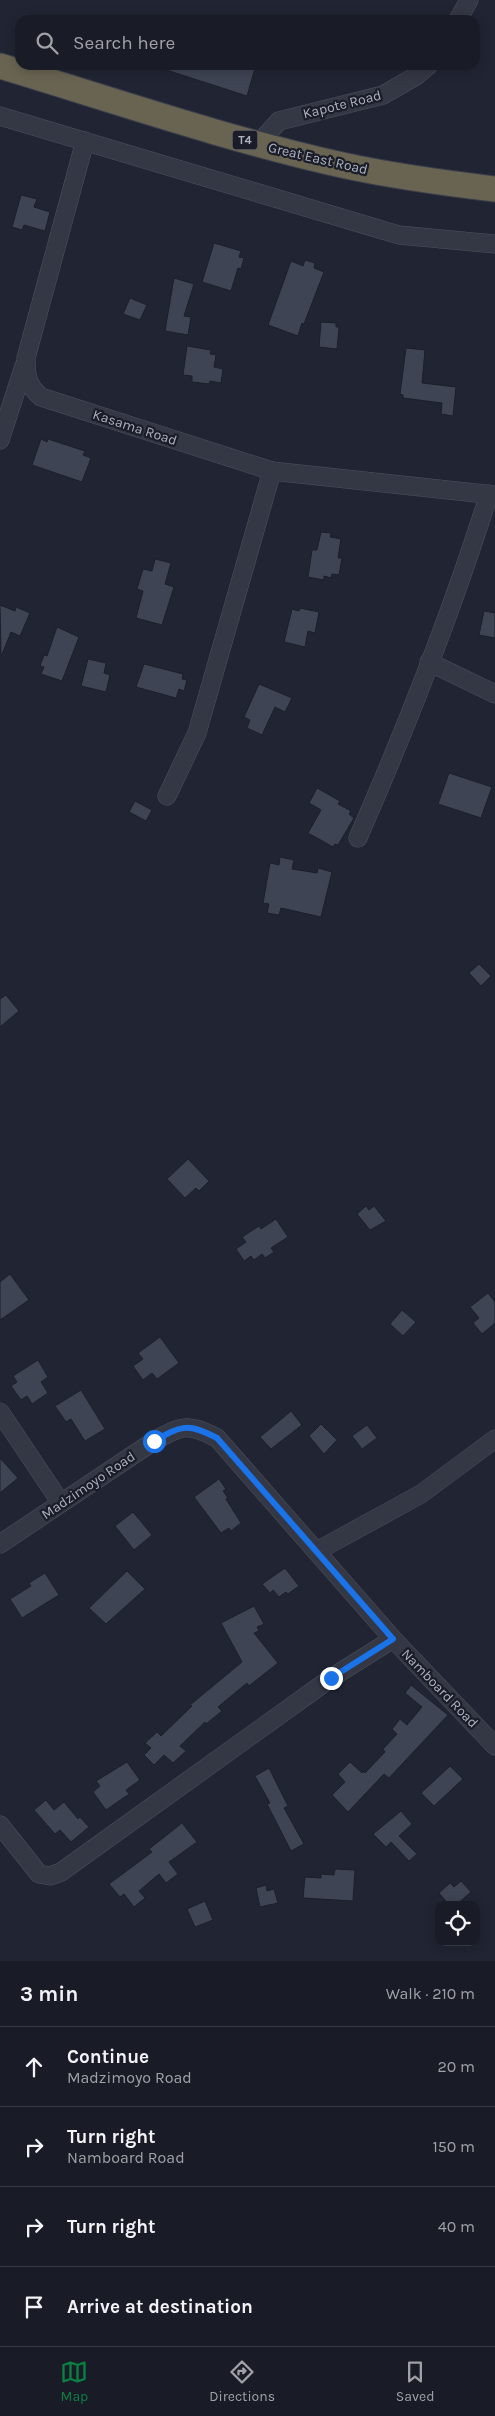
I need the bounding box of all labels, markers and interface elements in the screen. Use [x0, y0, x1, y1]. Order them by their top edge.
search box [15, 15, 480, 70]
icon: search [33, 29, 61, 57]
text: Search here [73, 32, 175, 54]
street label: Kapote Road [301, 87, 383, 122]
road number: T4 [232, 130, 258, 150]
street label: Great East Road [267, 139, 369, 178]
street label: Kasama Road [91, 406, 179, 449]
route start [143, 1430, 166, 1453]
street label: Madzimoyo Road [38, 1448, 138, 1523]
street label: Namboard Road [398, 1645, 482, 1731]
route end [320, 1667, 343, 1690]
map controls [435, 1901, 480, 1946]
button: locate [435, 1901, 480, 1946]
text: 3 min [20, 1982, 78, 2006]
text: Walk · 210 m [386, 1984, 475, 2003]
text: Continue [67, 2046, 149, 2068]
icon: ahead [20, 2053, 48, 2081]
text: 20 m [437, 2057, 475, 2076]
text: Madzimoyo Road [67, 2068, 192, 2087]
text: Turn right [67, 2126, 156, 2148]
icon: right [20, 2133, 48, 2161]
text: 150 m [432, 2137, 475, 2156]
text: Namboard Road [67, 2148, 185, 2167]
icon: right [20, 2213, 48, 2241]
text: Turn right [67, 2216, 156, 2238]
text: 40 m [438, 2217, 475, 2236]
icon: arrive [20, 2293, 48, 2321]
text: Arrive at destination [67, 2296, 253, 2318]
tab: Map [60, 2358, 88, 2405]
tab: Directions [209, 2358, 275, 2405]
tab: Saved [396, 2358, 435, 2405]

